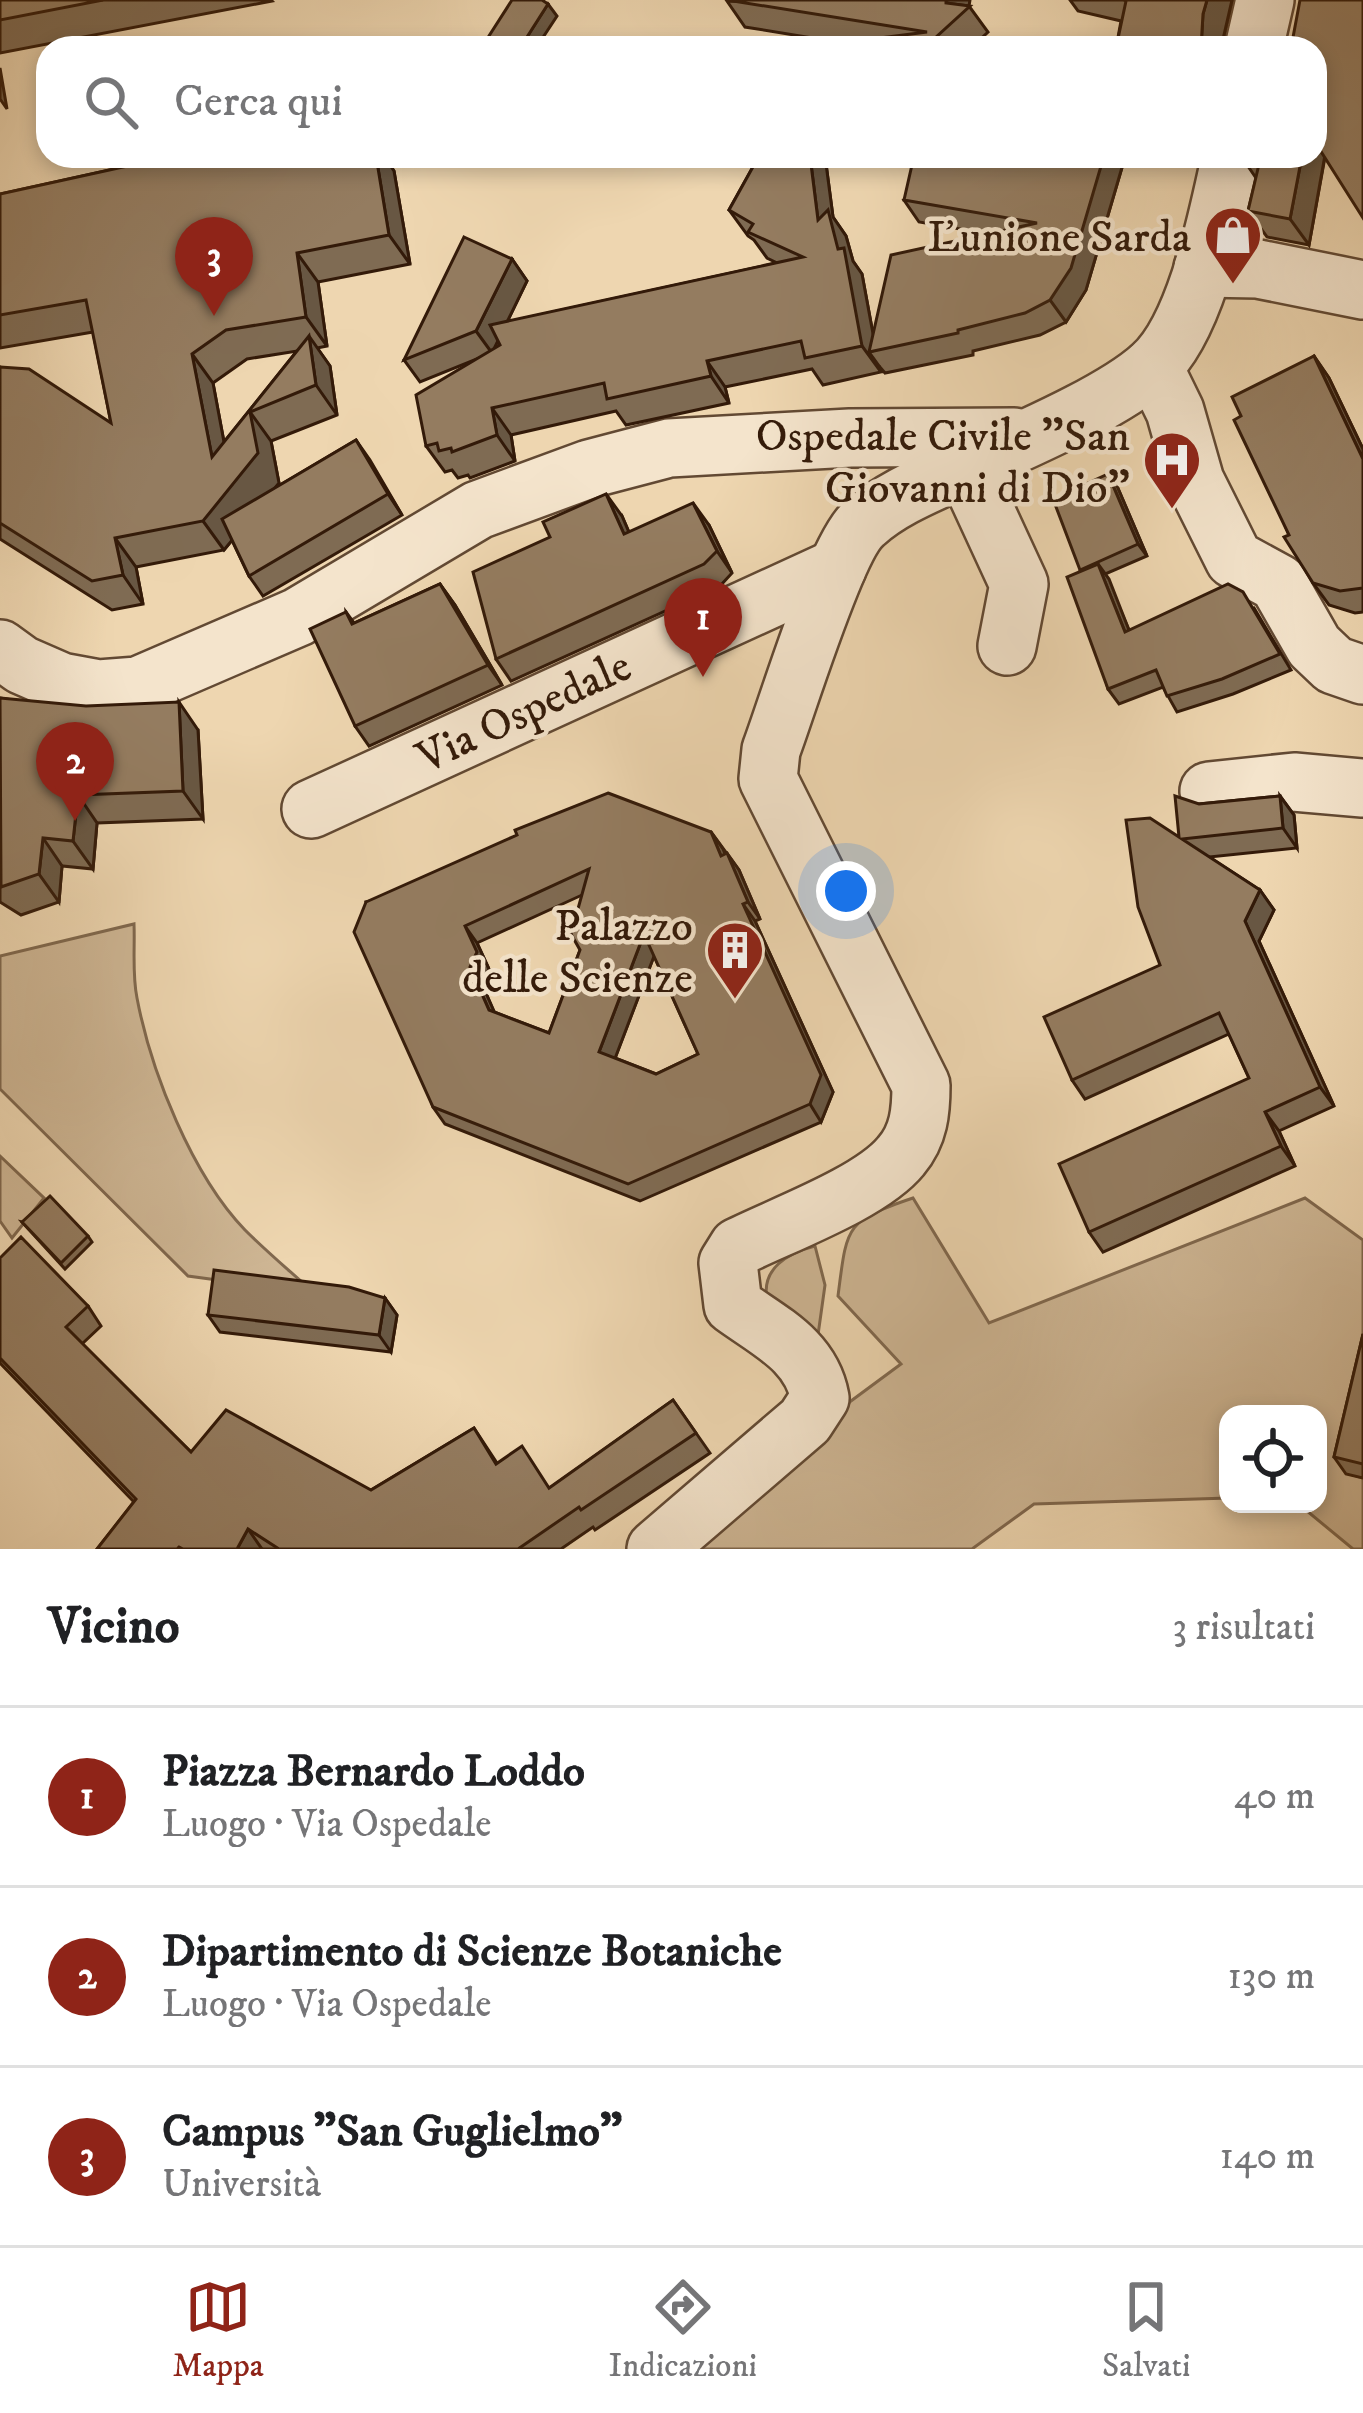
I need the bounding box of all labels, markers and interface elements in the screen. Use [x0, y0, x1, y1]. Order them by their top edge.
search box [36, 36, 1327, 168]
icon: search [78, 69, 144, 135]
text: Cerca qui [174, 74, 343, 130]
shop icon: Ľunione Sarda [1202, 204, 1264, 286]
place label: Ľunione Sarda [927, 210, 1191, 266]
pin: 3 [175, 217, 253, 316]
place label: Ospedale Civile "San Giovanni di Dio" [756, 409, 1130, 517]
hospital icon: Ospedale Civile "San Giovanni di Dio" [1141, 429, 1203, 511]
pin: 1 [664, 578, 742, 677]
street label: Via Ospedale [407, 639, 640, 787]
pin: 2 [36, 722, 114, 821]
your location [816, 861, 876, 921]
place label: Palazzo delle Scienze [462, 899, 693, 1007]
building icon: Palazzo delle Scienze [704, 919, 766, 1001]
map controls [1219, 1405, 1327, 1513]
button: locate [1219, 1405, 1327, 1513]
text: Vicino [48, 1595, 179, 1659]
text: 3 risultati [1173, 1603, 1315, 1652]
text: Piazza Bernardo Loddo [162, 1744, 585, 1800]
text: 1 [80, 1772, 94, 1821]
text: 40 m [1234, 1772, 1315, 1821]
text: Luogo · Via Ospedale [162, 1800, 491, 1849]
text: Dipartimento di Scienze Botaniche [162, 1924, 782, 1980]
text: 2 [77, 1952, 97, 2001]
text: 130 m [1227, 1952, 1315, 2001]
text: Luogo · Via Ospedale [162, 1980, 491, 2029]
text: Campus "San Guglielmo" [162, 2104, 622, 2160]
text: 3 [80, 2132, 94, 2181]
text: 140 m [1220, 2132, 1315, 2181]
text: Università [162, 2160, 321, 2209]
tab: Mappa [172, 2274, 264, 2387]
tab: Indicazioni [609, 2274, 757, 2387]
tab: Salvati [1102, 2274, 1191, 2387]

